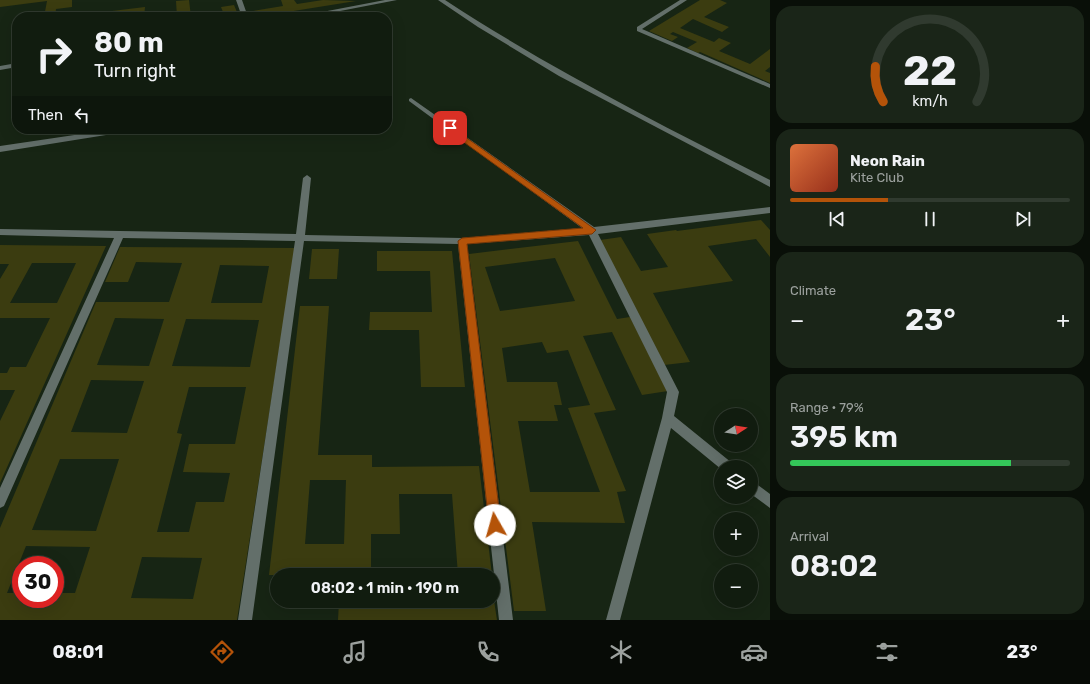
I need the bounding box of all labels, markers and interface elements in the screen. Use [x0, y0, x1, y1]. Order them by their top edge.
text: 80 m [94, 26, 164, 59]
icon: right [28, 28, 80, 80]
text: 22 [903, 46, 957, 95]
text: Turn right [94, 60, 176, 82]
text: km/h [912, 93, 948, 110]
icon: left [71, 104, 93, 126]
text: Then [28, 106, 63, 124]
pin [433, 111, 467, 145]
icon: arrive [439, 117, 461, 139]
text: Neon Rain [850, 152, 925, 170]
text: Kite Club [850, 170, 904, 185]
icon: previous [826, 208, 848, 230]
icon: pause [919, 208, 941, 230]
icon: next [1012, 208, 1034, 230]
text: Climate [790, 283, 836, 298]
text: 23° [905, 302, 956, 338]
text: − [790, 307, 804, 334]
text: + [1056, 307, 1070, 334]
text: Range · 79% [790, 400, 864, 415]
north arrow [714, 408, 758, 452]
map controls [714, 408, 758, 608]
text: 395 km [790, 419, 898, 455]
button: layers [714, 460, 758, 504]
position arrow [474, 504, 516, 546]
button: + [714, 512, 758, 556]
text: Arrival [790, 529, 829, 544]
text: 08:02 [790, 548, 878, 584]
speed limit sign: 30 [12, 556, 64, 608]
button: − [714, 564, 758, 608]
text: 08:02 · 1 min · 190 m [311, 579, 459, 597]
icon: directions [208, 638, 236, 666]
icon: music [341, 638, 369, 666]
icon: phone [474, 638, 502, 666]
icon: climate [607, 638, 635, 666]
icon: car [740, 638, 768, 666]
icon: filters [873, 638, 901, 666]
text: 08:01 [53, 641, 103, 663]
text: 23° [1006, 641, 1037, 663]

